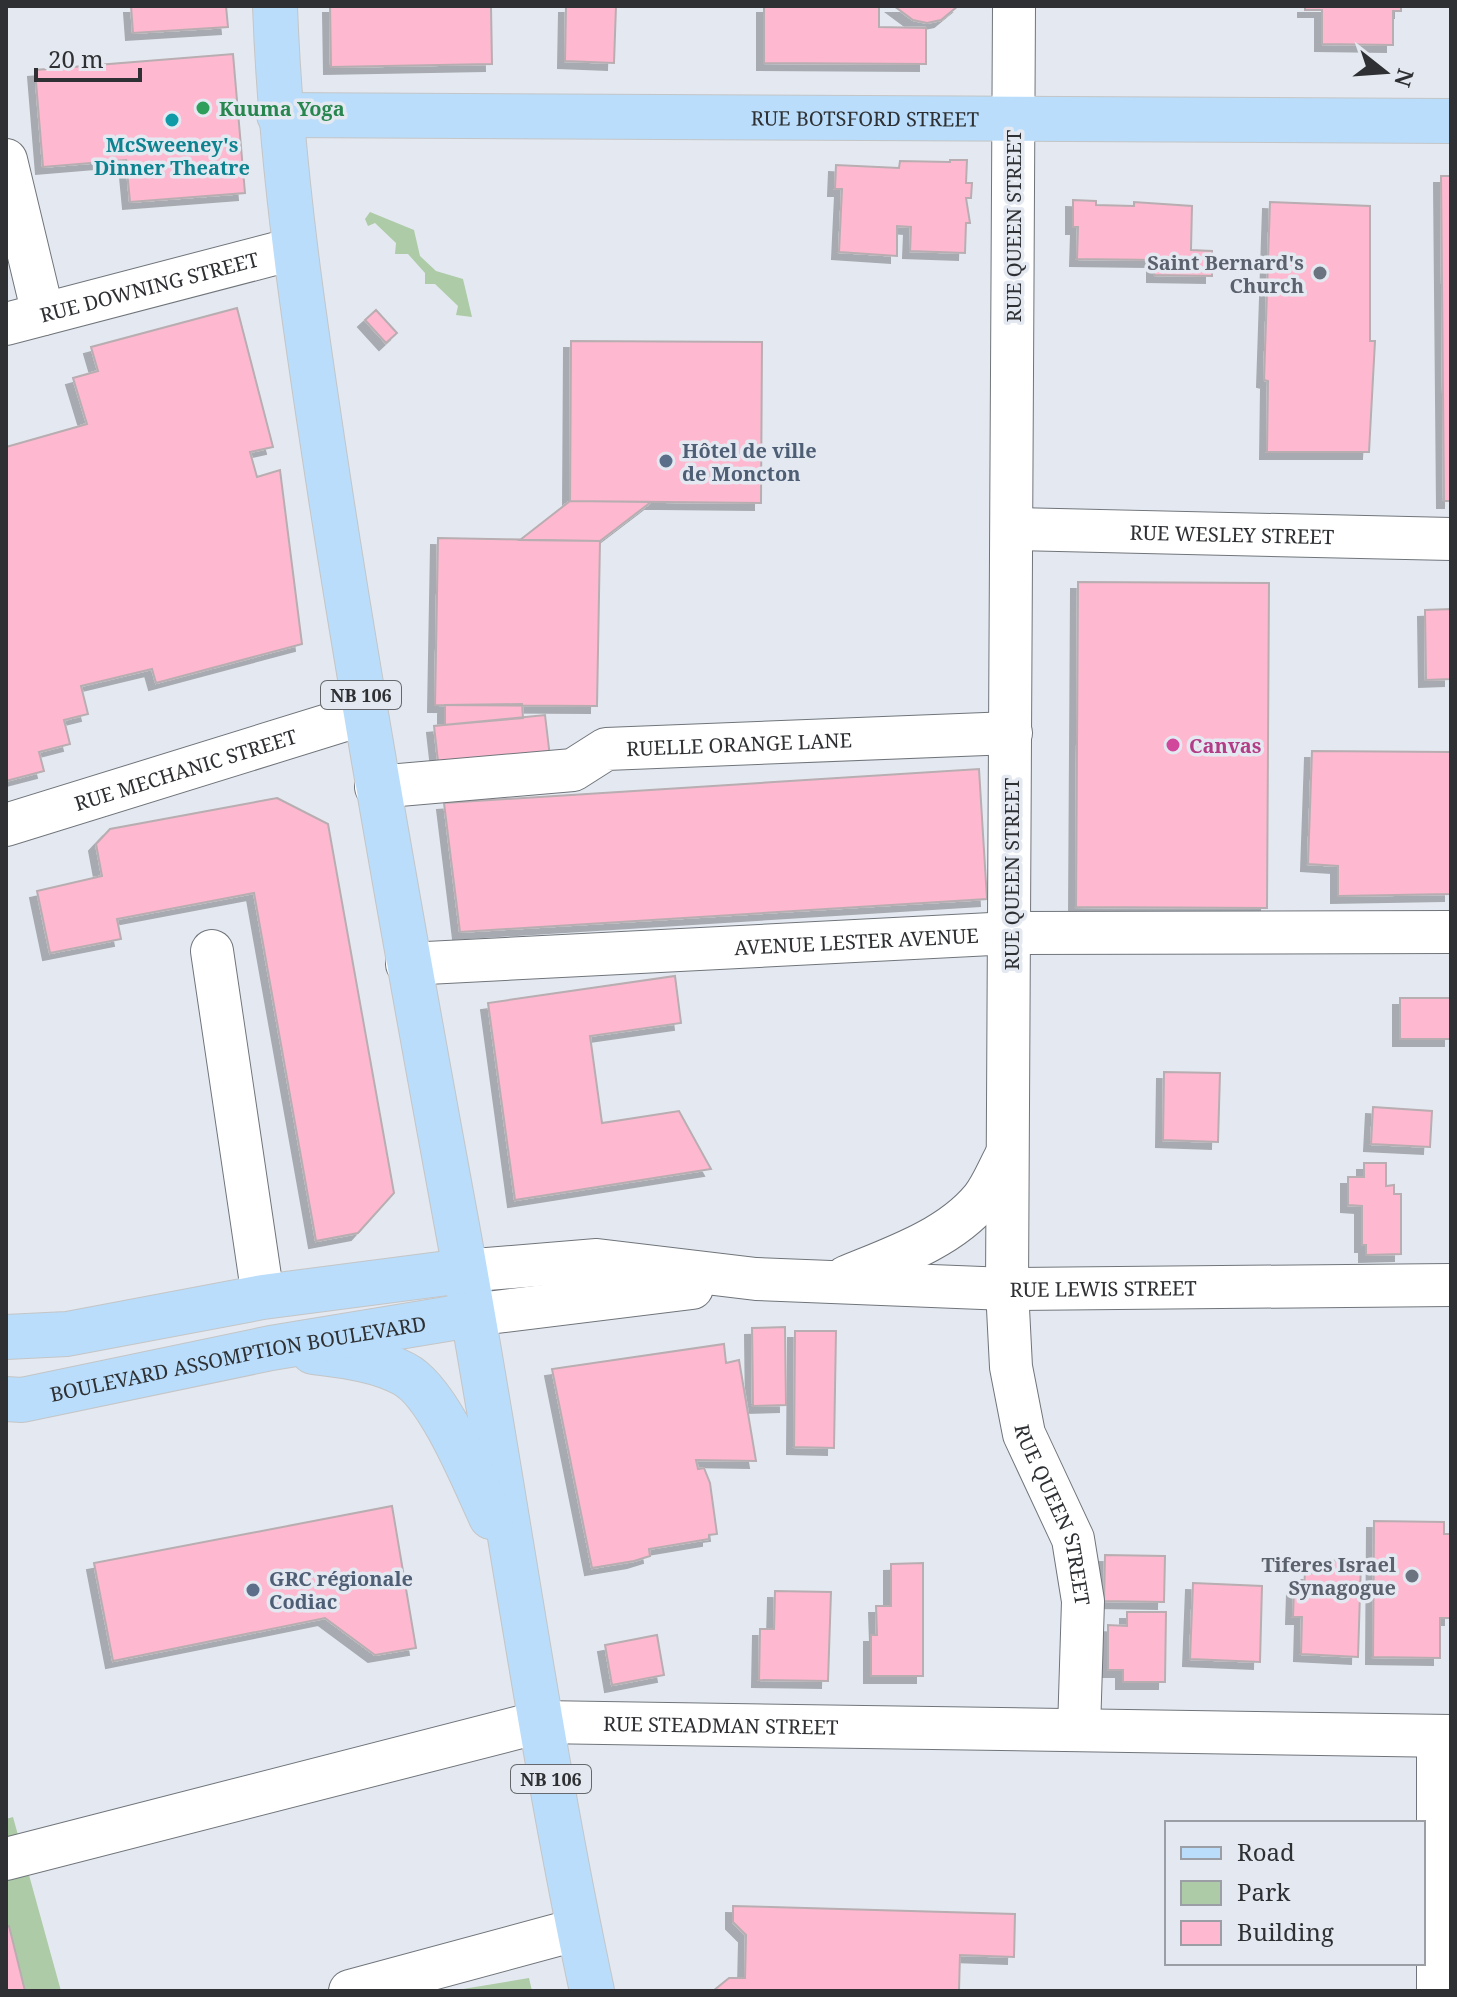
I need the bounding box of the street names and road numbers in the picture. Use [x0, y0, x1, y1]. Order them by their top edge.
street label: RUE BOTSFORD STREET [751, 104, 979, 132]
street label: RUE QUEEN STREET [1000, 130, 1027, 322]
street label: RUE DOWNING STREET [37, 245, 262, 328]
street label: RUE WESLEY STREET [1129, 518, 1335, 550]
road number: NB 106 [321, 681, 401, 709]
street label: RUE MECHANIC STREET [71, 722, 300, 817]
street label: RUELLE ORANGE LANE [626, 726, 852, 762]
street label: RUE QUEEN STREET [998, 778, 1025, 970]
street label: AVENUE LESTER AVENUE [733, 921, 979, 961]
street label: RUE LEWIS STREET [1010, 1274, 1197, 1302]
street label: BOULEVARD ASSOMPTION BOULEVARD [47, 1309, 428, 1407]
street label: RUE QUEEN STREET [1009, 1422, 1097, 1607]
street label: RUE STEADMAN STREET [603, 1709, 838, 1740]
road number: NB 106 [511, 1765, 591, 1793]

